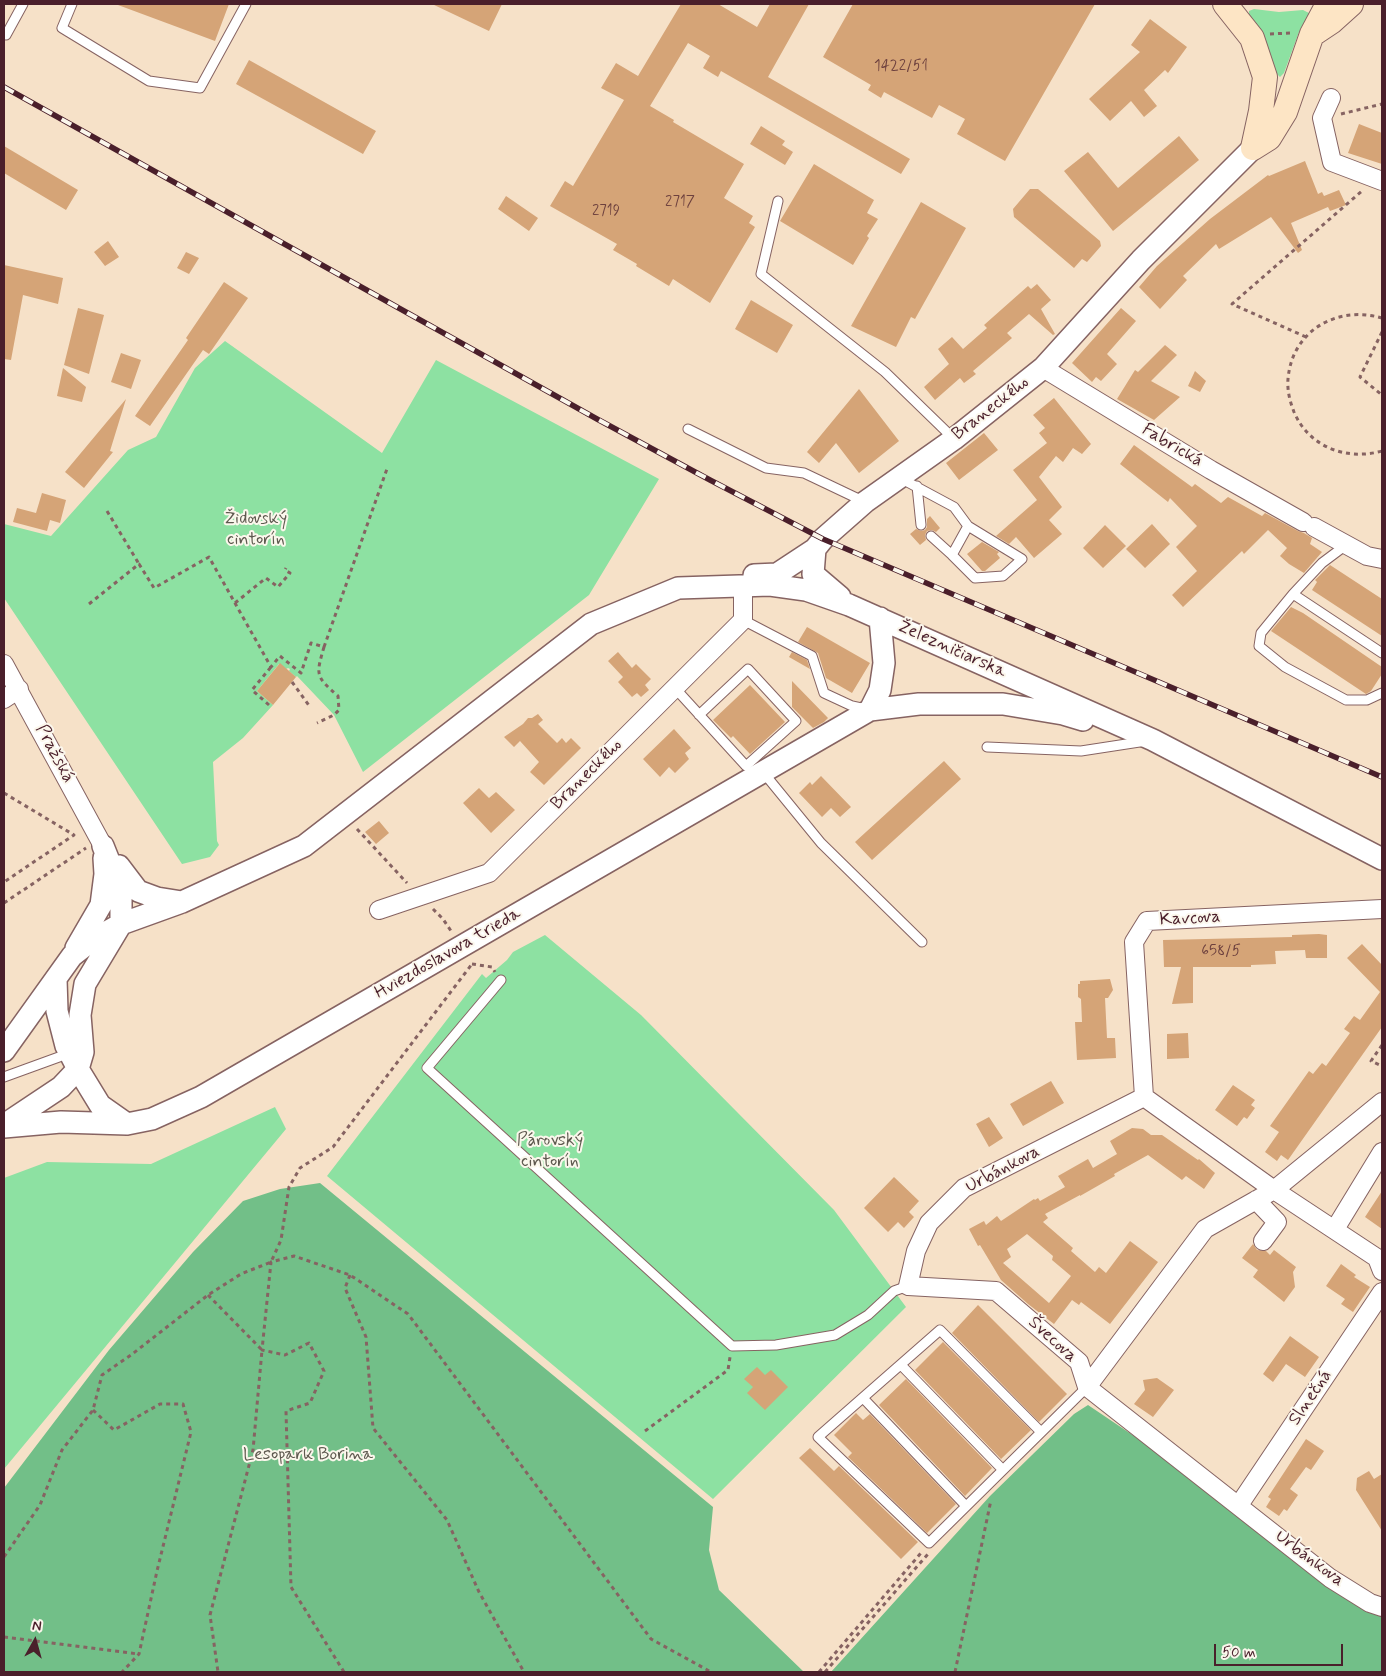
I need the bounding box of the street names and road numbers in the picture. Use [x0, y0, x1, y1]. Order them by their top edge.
street label: Braneckého [948, 372, 1034, 446]
street label: Fabrická [1138, 419, 1206, 473]
street label: Železničiarska [895, 617, 1009, 683]
street label: Pražská [30, 721, 78, 787]
street label: Braneckého [547, 735, 627, 815]
street label: Hviezdoslavova trieda [371, 903, 525, 1005]
street label: Kavcova [1159, 907, 1221, 931]
street label: Urbánkova [962, 1141, 1044, 1199]
street label: Švecova [1023, 1312, 1081, 1368]
street label: Slnečná [1285, 1366, 1337, 1430]
street label: Urbánkova [1270, 1526, 1348, 1592]

